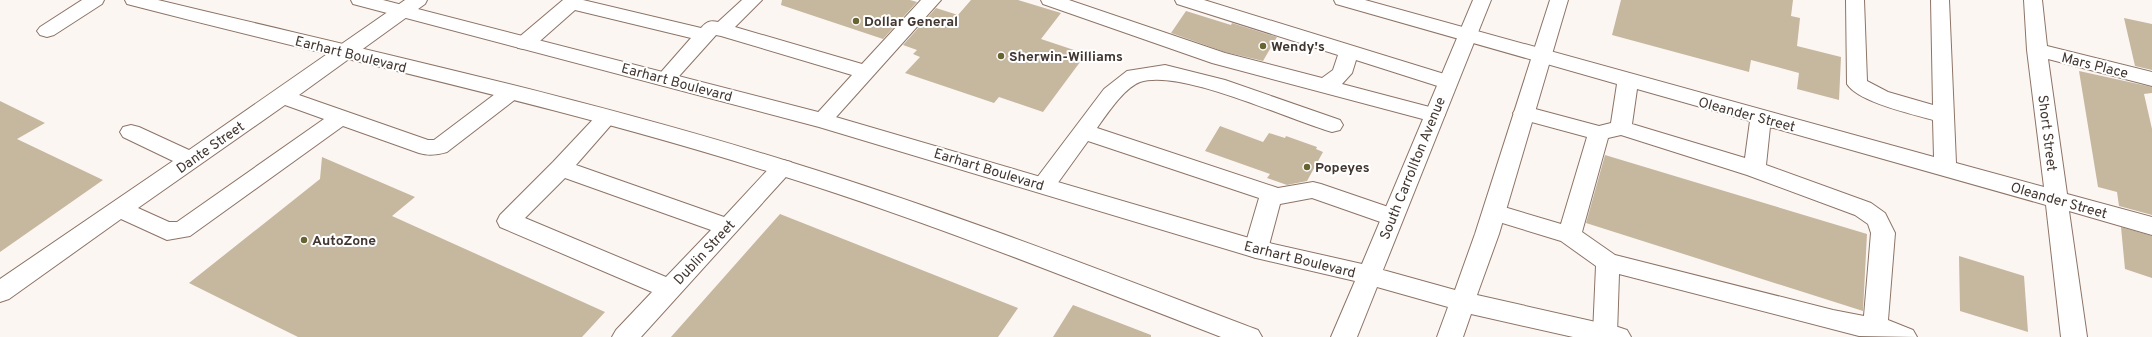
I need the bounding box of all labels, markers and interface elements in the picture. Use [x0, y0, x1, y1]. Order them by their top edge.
place label: Dollar General [864, 14, 958, 31]
marker: Dollar General [851, 16, 861, 26]
street label: Earhart Boulevard [293, 33, 408, 78]
place label: Wendy's [1271, 39, 1325, 56]
marker: Wendy's [1258, 41, 1268, 51]
place label: Sherwin-Williams [1009, 49, 1123, 66]
street label: Mars Place [2059, 50, 2130, 83]
marker: Sherwin-Williams [996, 51, 1006, 61]
street label: Earhart Boulevard [619, 60, 734, 106]
street label: Oleander Street [1696, 94, 1797, 137]
street label: Short Street [2033, 94, 2060, 172]
street label: South Carrollton Avenue [1377, 95, 1450, 242]
street label: Dante Street [174, 119, 248, 178]
street label: Earhart Boulevard [931, 146, 1046, 195]
place label: Popeyes [1315, 160, 1370, 177]
marker: Popeyes [1302, 162, 1312, 172]
street label: Oleander Street [2008, 180, 2109, 223]
street label: Dublin Street [671, 217, 739, 289]
place label: AutoZone [312, 233, 376, 250]
marker: AutoZone [299, 235, 309, 245]
street label: Earhart Boulevard [1242, 238, 1357, 283]

